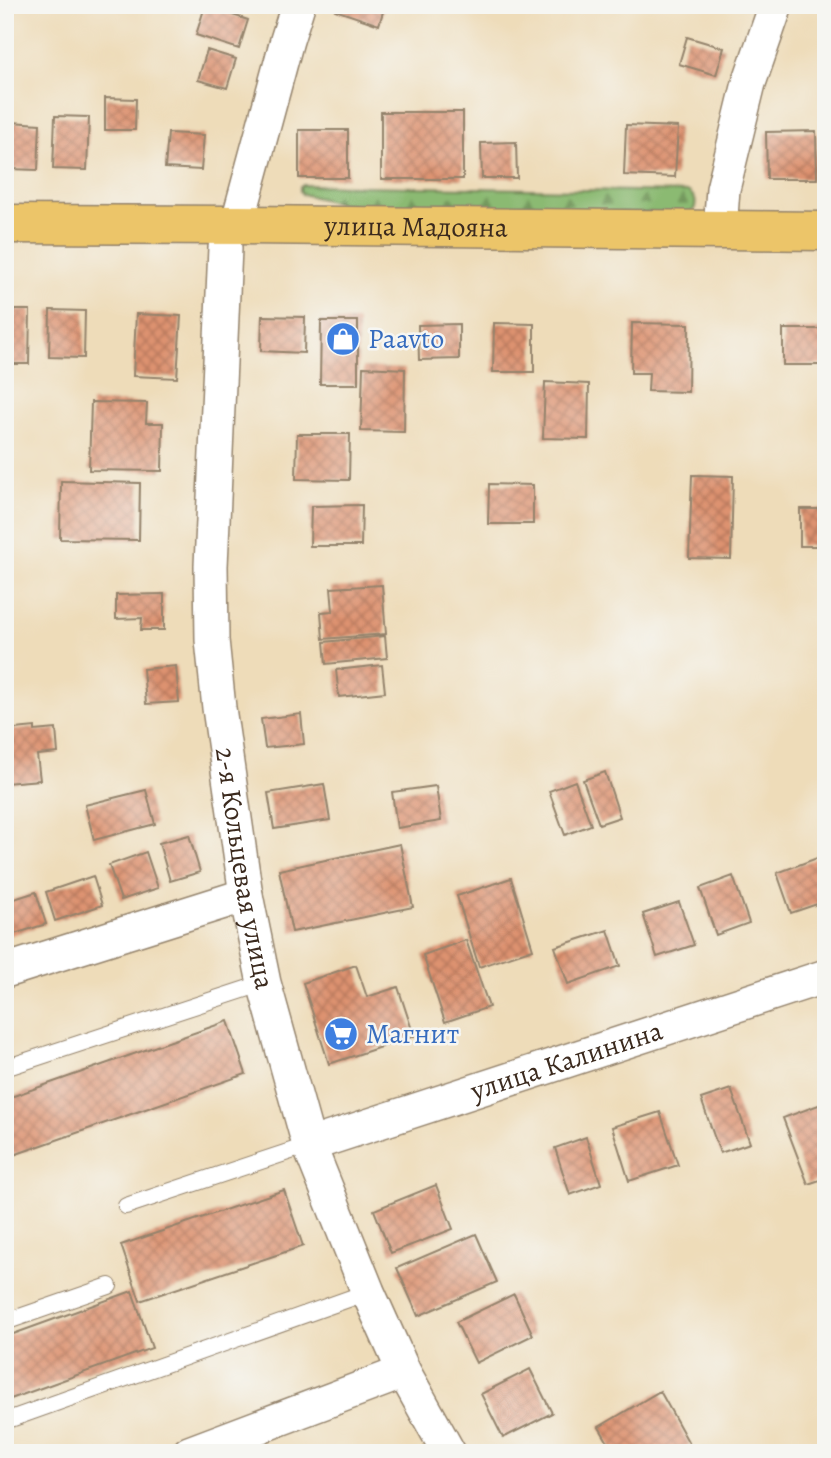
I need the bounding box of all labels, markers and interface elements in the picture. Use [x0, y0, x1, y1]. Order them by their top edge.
street label: улица Мадояна [323, 207, 508, 247]
shop icon: Paavto [324, 320, 362, 358]
place label: Paavto [368, 320, 444, 358]
street label: 2-я Кольцевая улица [206, 745, 284, 993]
street label: улица Калинина [465, 1012, 668, 1110]
supermarket icon: Магнит [322, 1015, 360, 1053]
place label: Магнит [366, 1015, 459, 1053]

